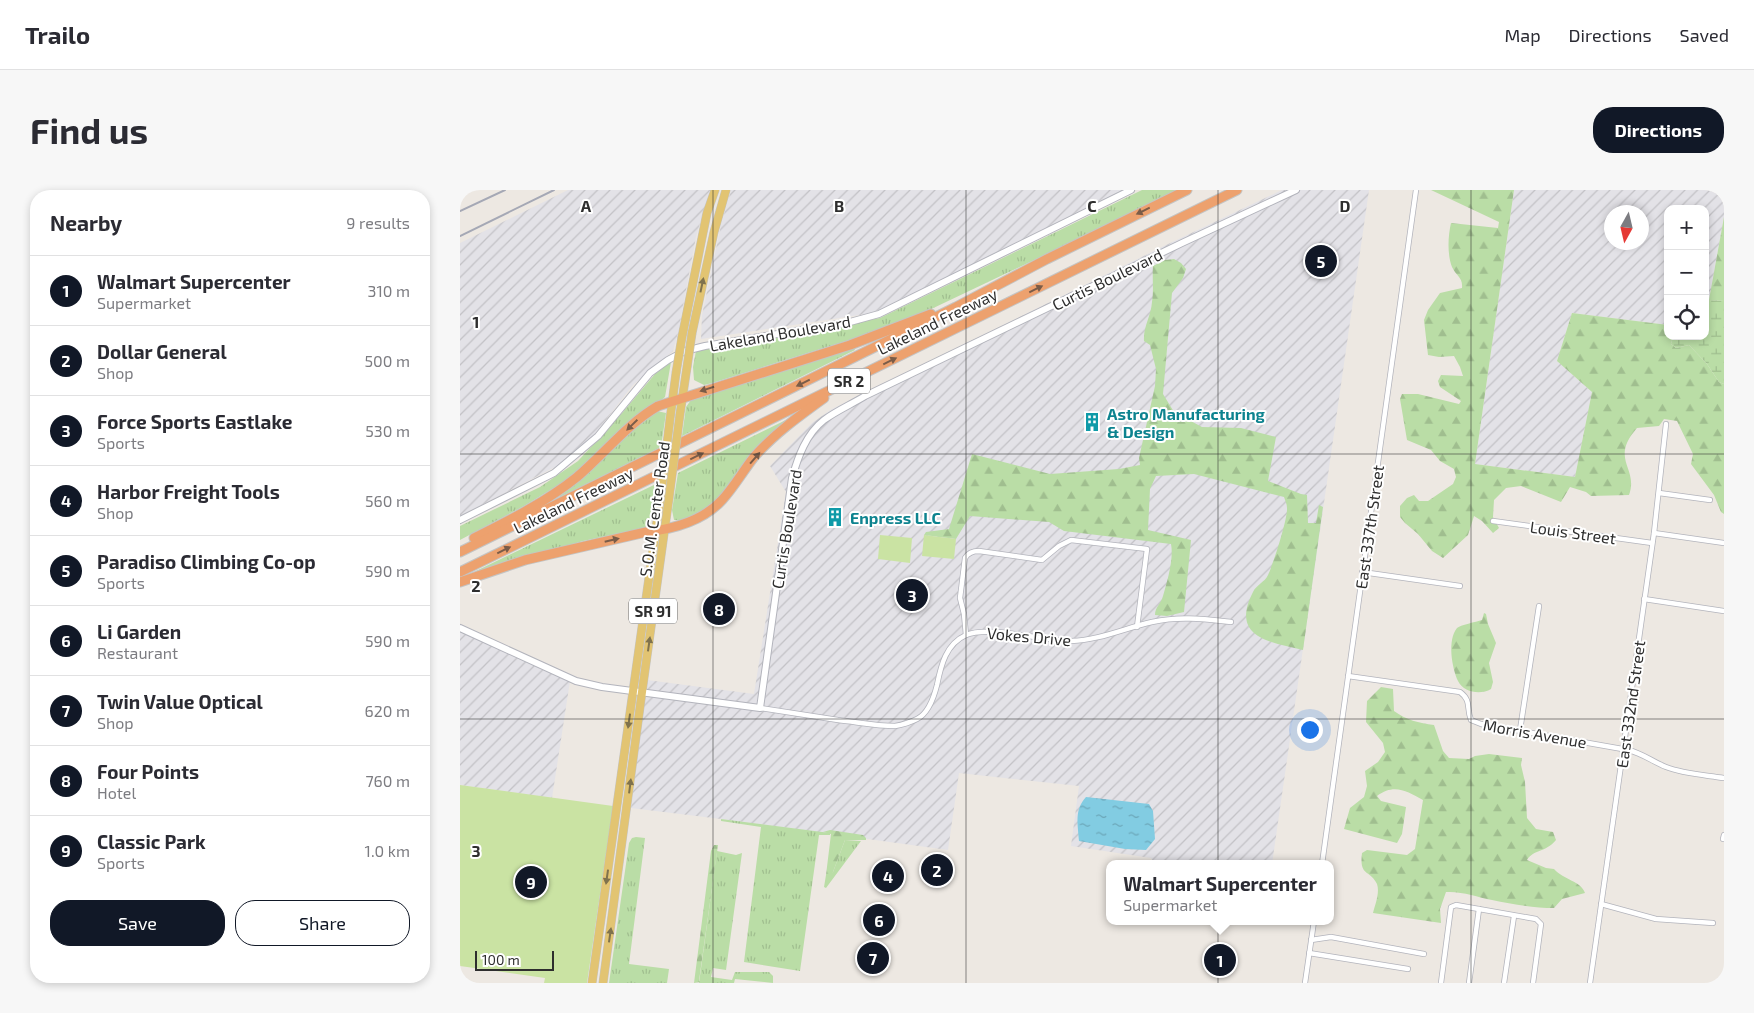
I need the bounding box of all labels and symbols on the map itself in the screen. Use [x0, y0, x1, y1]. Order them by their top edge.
text: A [581, 196, 592, 215]
text: B [834, 196, 844, 215]
text: C [1087, 196, 1097, 215]
text: D [1340, 196, 1351, 215]
north arrow [1604, 205, 1649, 250]
one-way arrow [1136, 208, 1150, 216]
pin: 5 [1305, 242, 1337, 280]
street label: Curtis Boulevard [1049, 244, 1165, 314]
one-way arrow [698, 278, 706, 293]
street label: Lakeland Freeway [874, 283, 1001, 358]
one-way arrow [1029, 285, 1043, 293]
street label: Lakeland Boulevard [708, 311, 852, 355]
text: 1 [473, 312, 479, 331]
one-way arrow [883, 357, 897, 365]
road number: SR 2 [828, 368, 870, 394]
one-way arrow [796, 379, 810, 387]
one-way arrow [699, 386, 714, 393]
place label: Astro Manufacturing & Design [1107, 404, 1266, 441]
building icon: Astro Manufacturing & Design [1081, 411, 1103, 433]
one-way arrow [626, 419, 638, 431]
street label: S.O.M. Center Road [635, 440, 673, 578]
one-way arrow [690, 452, 704, 460]
one-way arrow [749, 452, 761, 464]
street label: Lakeland Freeway [510, 462, 637, 537]
street label: East 337th Street [1351, 464, 1387, 590]
street label: Curtis Boulevard [767, 468, 805, 590]
building icon: Enpress LLC [824, 506, 846, 528]
place label: Enpress LLC [850, 508, 941, 527]
street label: Louis Street [1529, 517, 1617, 547]
one-way arrow [604, 536, 619, 544]
one-way arrow [497, 546, 511, 554]
text: 2 [471, 576, 481, 595]
pin: 3 [896, 576, 928, 614]
pin: 8 [703, 590, 735, 628]
road number: SR 91 [629, 598, 677, 624]
street label: Vokes Drive [986, 623, 1072, 649]
one-way arrow [645, 636, 653, 652]
street label: East 332nd Street [1612, 639, 1648, 769]
one-way arrow [625, 714, 633, 730]
street label: Morris Avenue [1482, 715, 1588, 751]
your location [1297, 717, 1323, 743]
one-way arrow [626, 778, 634, 794]
text: 3 [471, 841, 481, 860]
pin: 2 [921, 851, 953, 889]
pin: 4 [872, 857, 904, 895]
pin: 9 [515, 863, 547, 901]
one-way arrow [602, 869, 610, 885]
pin: 6 [863, 901, 895, 939]
one-way arrow [606, 926, 614, 942]
pin: 7 [857, 939, 889, 977]
pin: 1 [1204, 941, 1236, 979]
scale bar [475, 948, 554, 971]

